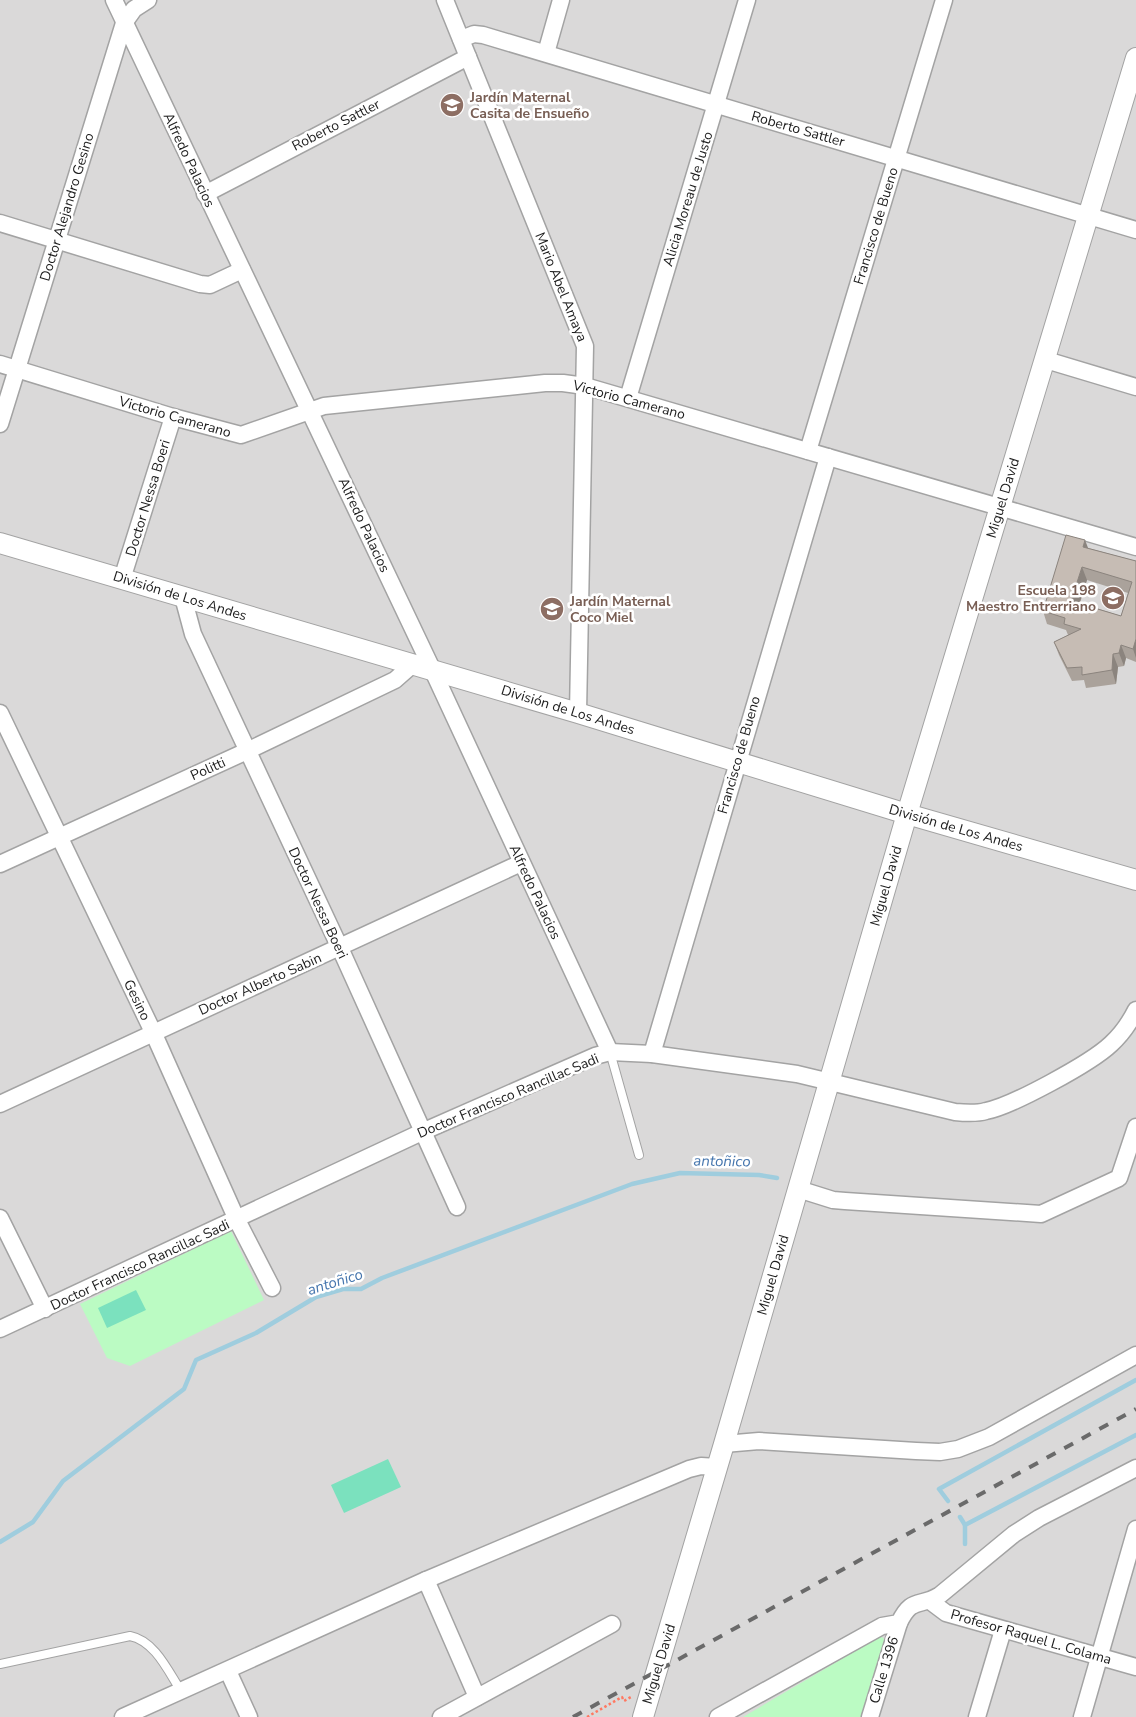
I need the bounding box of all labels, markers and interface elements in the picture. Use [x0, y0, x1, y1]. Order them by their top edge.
place label: Jardín Maternal Casita de Ensueño [469, 88, 589, 123]
school or university icon: Jardín Maternal Casita de Ensueño [439, 92, 465, 118]
street label: Roberto Sattler [289, 95, 383, 155]
street label: Roberto Sattler [749, 107, 847, 151]
street label: Alfredo Palacios [159, 109, 219, 211]
street label: Alicia Moreau de Justo [658, 129, 718, 269]
street label: Doctor Alejandro Gesino [35, 130, 99, 283]
street label: Francisco de Bueno [849, 165, 903, 287]
street label: Mario Abel Amaya [530, 229, 592, 345]
street label: Victorio Camerano [570, 376, 688, 424]
street label: Victorio Camerano [116, 392, 233, 442]
street label: Doctor Nessa Boeri [121, 437, 175, 559]
street label: Miguel David [982, 456, 1024, 540]
street label: Alfredo Palacios [334, 474, 394, 576]
street label: División de Los Andes [111, 567, 249, 625]
place label: Escuela 198 Maestro Entrerriano [966, 581, 1096, 616]
school or university icon: Escuela 198 Maestro Entrerriano [1100, 585, 1126, 611]
place label: Jardín Maternal Coco Miel [569, 592, 671, 627]
school or university icon: Jardín Maternal Coco Miel [539, 596, 565, 622]
street label: División de Los Andes [499, 681, 637, 739]
street label: Francisco de Bueno [713, 694, 765, 816]
street label: Politti [187, 753, 229, 785]
street label: División de Los Andes [887, 800, 1026, 856]
street label: Alfredo Palacios [505, 841, 565, 943]
street label: Doctor Nessa Boeri [284, 844, 352, 962]
street label: Miguel David [865, 844, 907, 928]
street label: Doctor Alberto Sabin [195, 948, 325, 1020]
street label: Gesino [119, 976, 155, 1024]
street label: Doctor Francisco Rancillac Sadi [414, 1049, 602, 1143]
water label: antoñico [693, 1151, 751, 1171]
street label: Doctor Francisco Rancillac Sadi [47, 1215, 233, 1315]
street label: Miguel David [752, 1233, 794, 1317]
water label: antoñico [305, 1264, 365, 1300]
street label: Profesor Raquel L. Colama [948, 1605, 1114, 1669]
street label: Miguel David [638, 1622, 680, 1706]
street label: Calle 1396 [865, 1634, 903, 1706]

